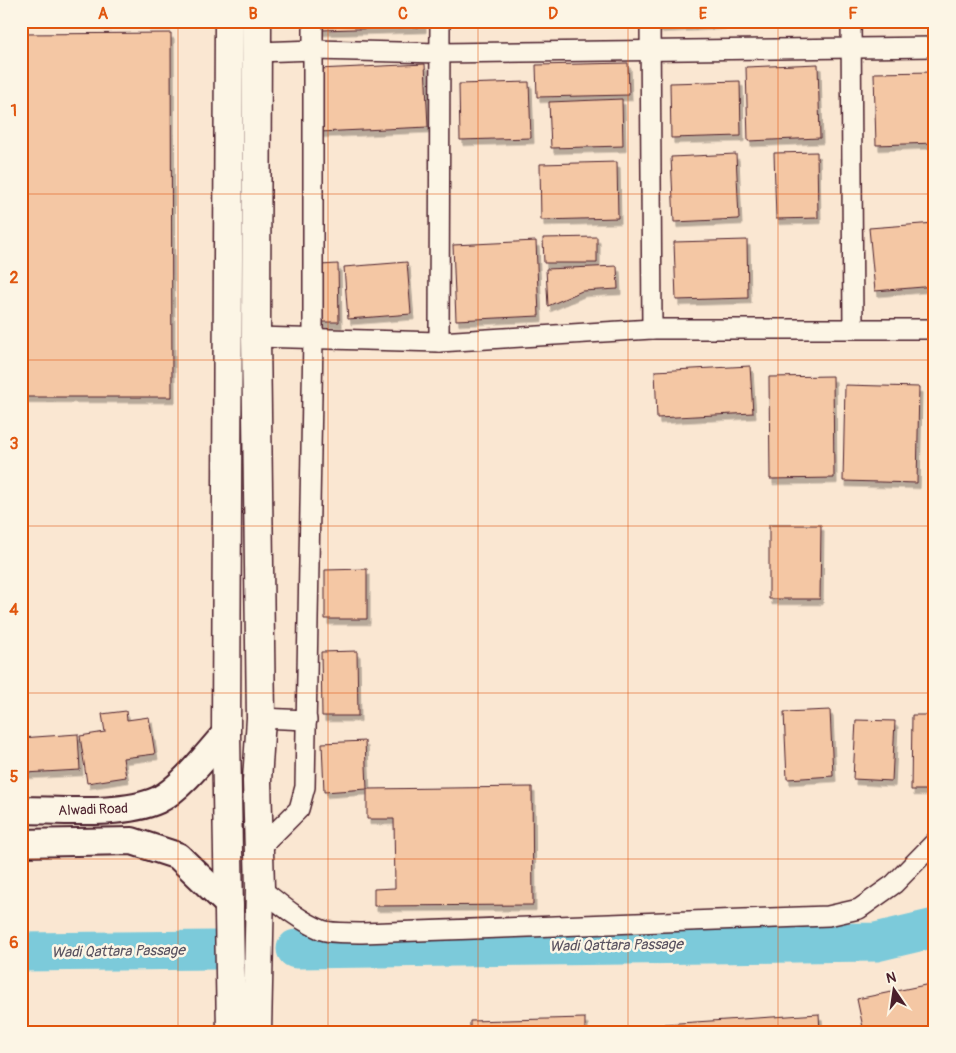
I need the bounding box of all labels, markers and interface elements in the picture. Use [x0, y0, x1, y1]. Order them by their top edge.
text: A [98, 4, 109, 24]
text: B [248, 4, 258, 24]
text: C [398, 4, 408, 24]
text: D [548, 4, 558, 24]
text: E [699, 4, 708, 24]
text: F [848, 4, 858, 24]
text: 1 [11, 101, 17, 121]
text: 2 [10, 268, 19, 288]
text: 3 [10, 434, 19, 454]
text: 4 [9, 600, 19, 620]
text: 5 [10, 767, 19, 787]
street label: Alwadi Road [58, 800, 128, 819]
text: 6 [9, 933, 19, 953]
water label: Wadi Qattara Passage [549, 935, 684, 956]
water label: Wadi Qattara Passage [51, 941, 186, 962]
north arrow [868, 966, 918, 1016]
text: N [885, 968, 898, 987]

